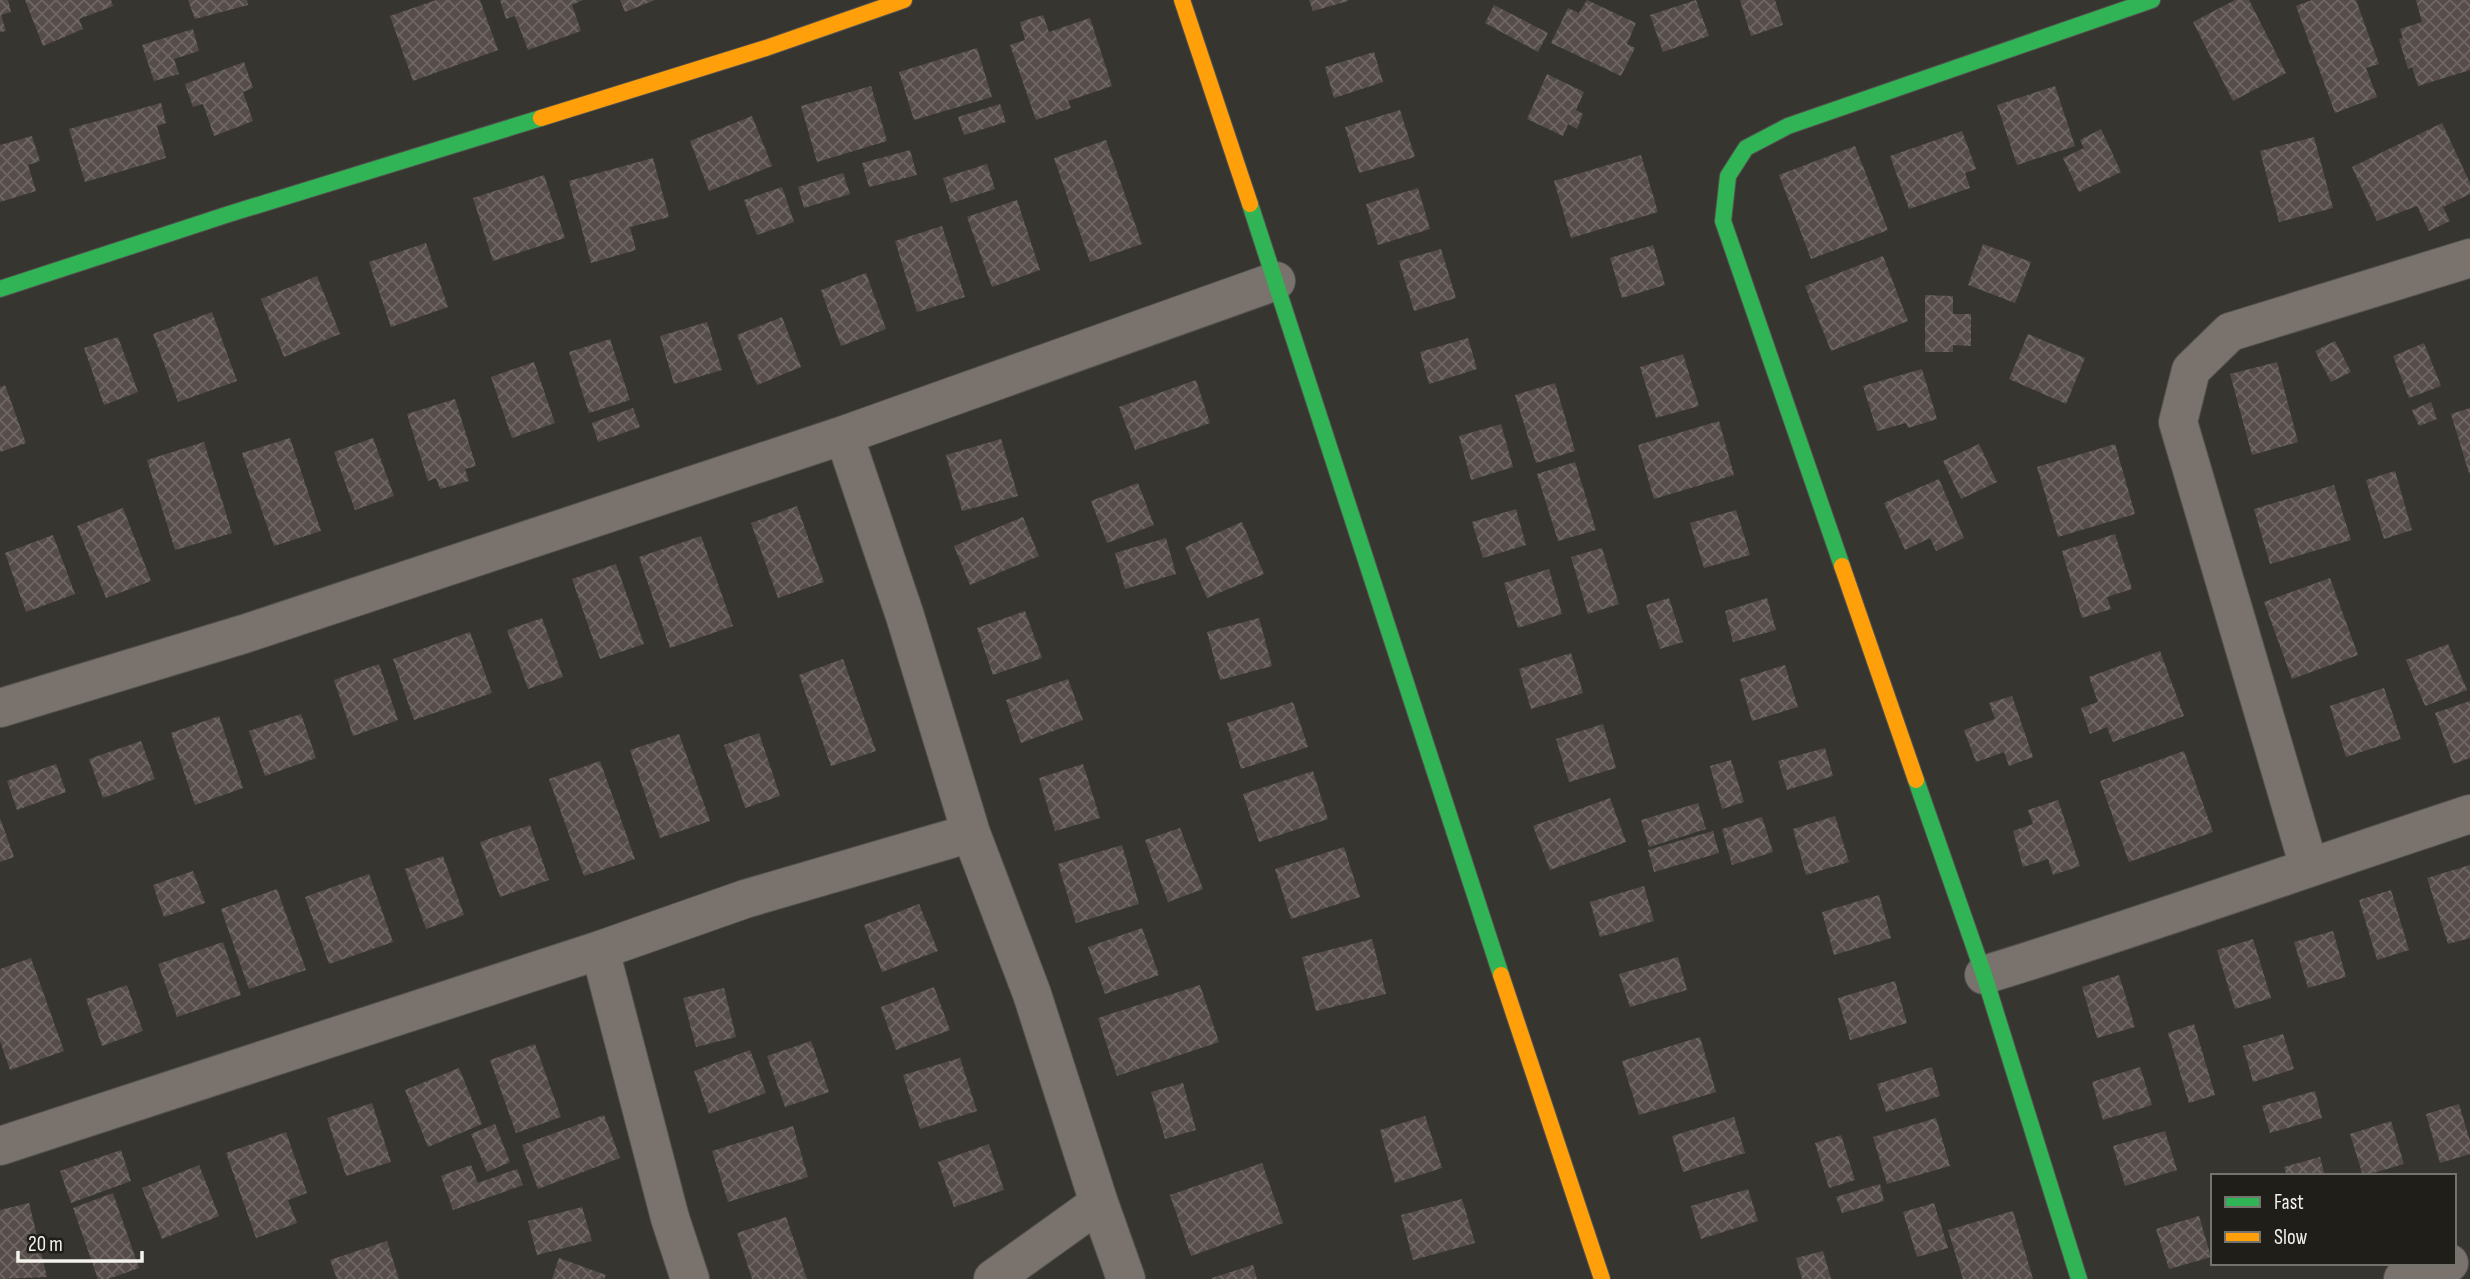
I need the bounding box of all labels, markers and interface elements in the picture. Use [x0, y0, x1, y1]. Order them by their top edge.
legend [2211, 1174, 2456, 1265]
text: Fast [2274, 1190, 2304, 1215]
scale bar [18, 1220, 142, 1264]
text: Slow [2274, 1225, 2308, 1250]
text: 20 m [28, 1232, 63, 1257]

